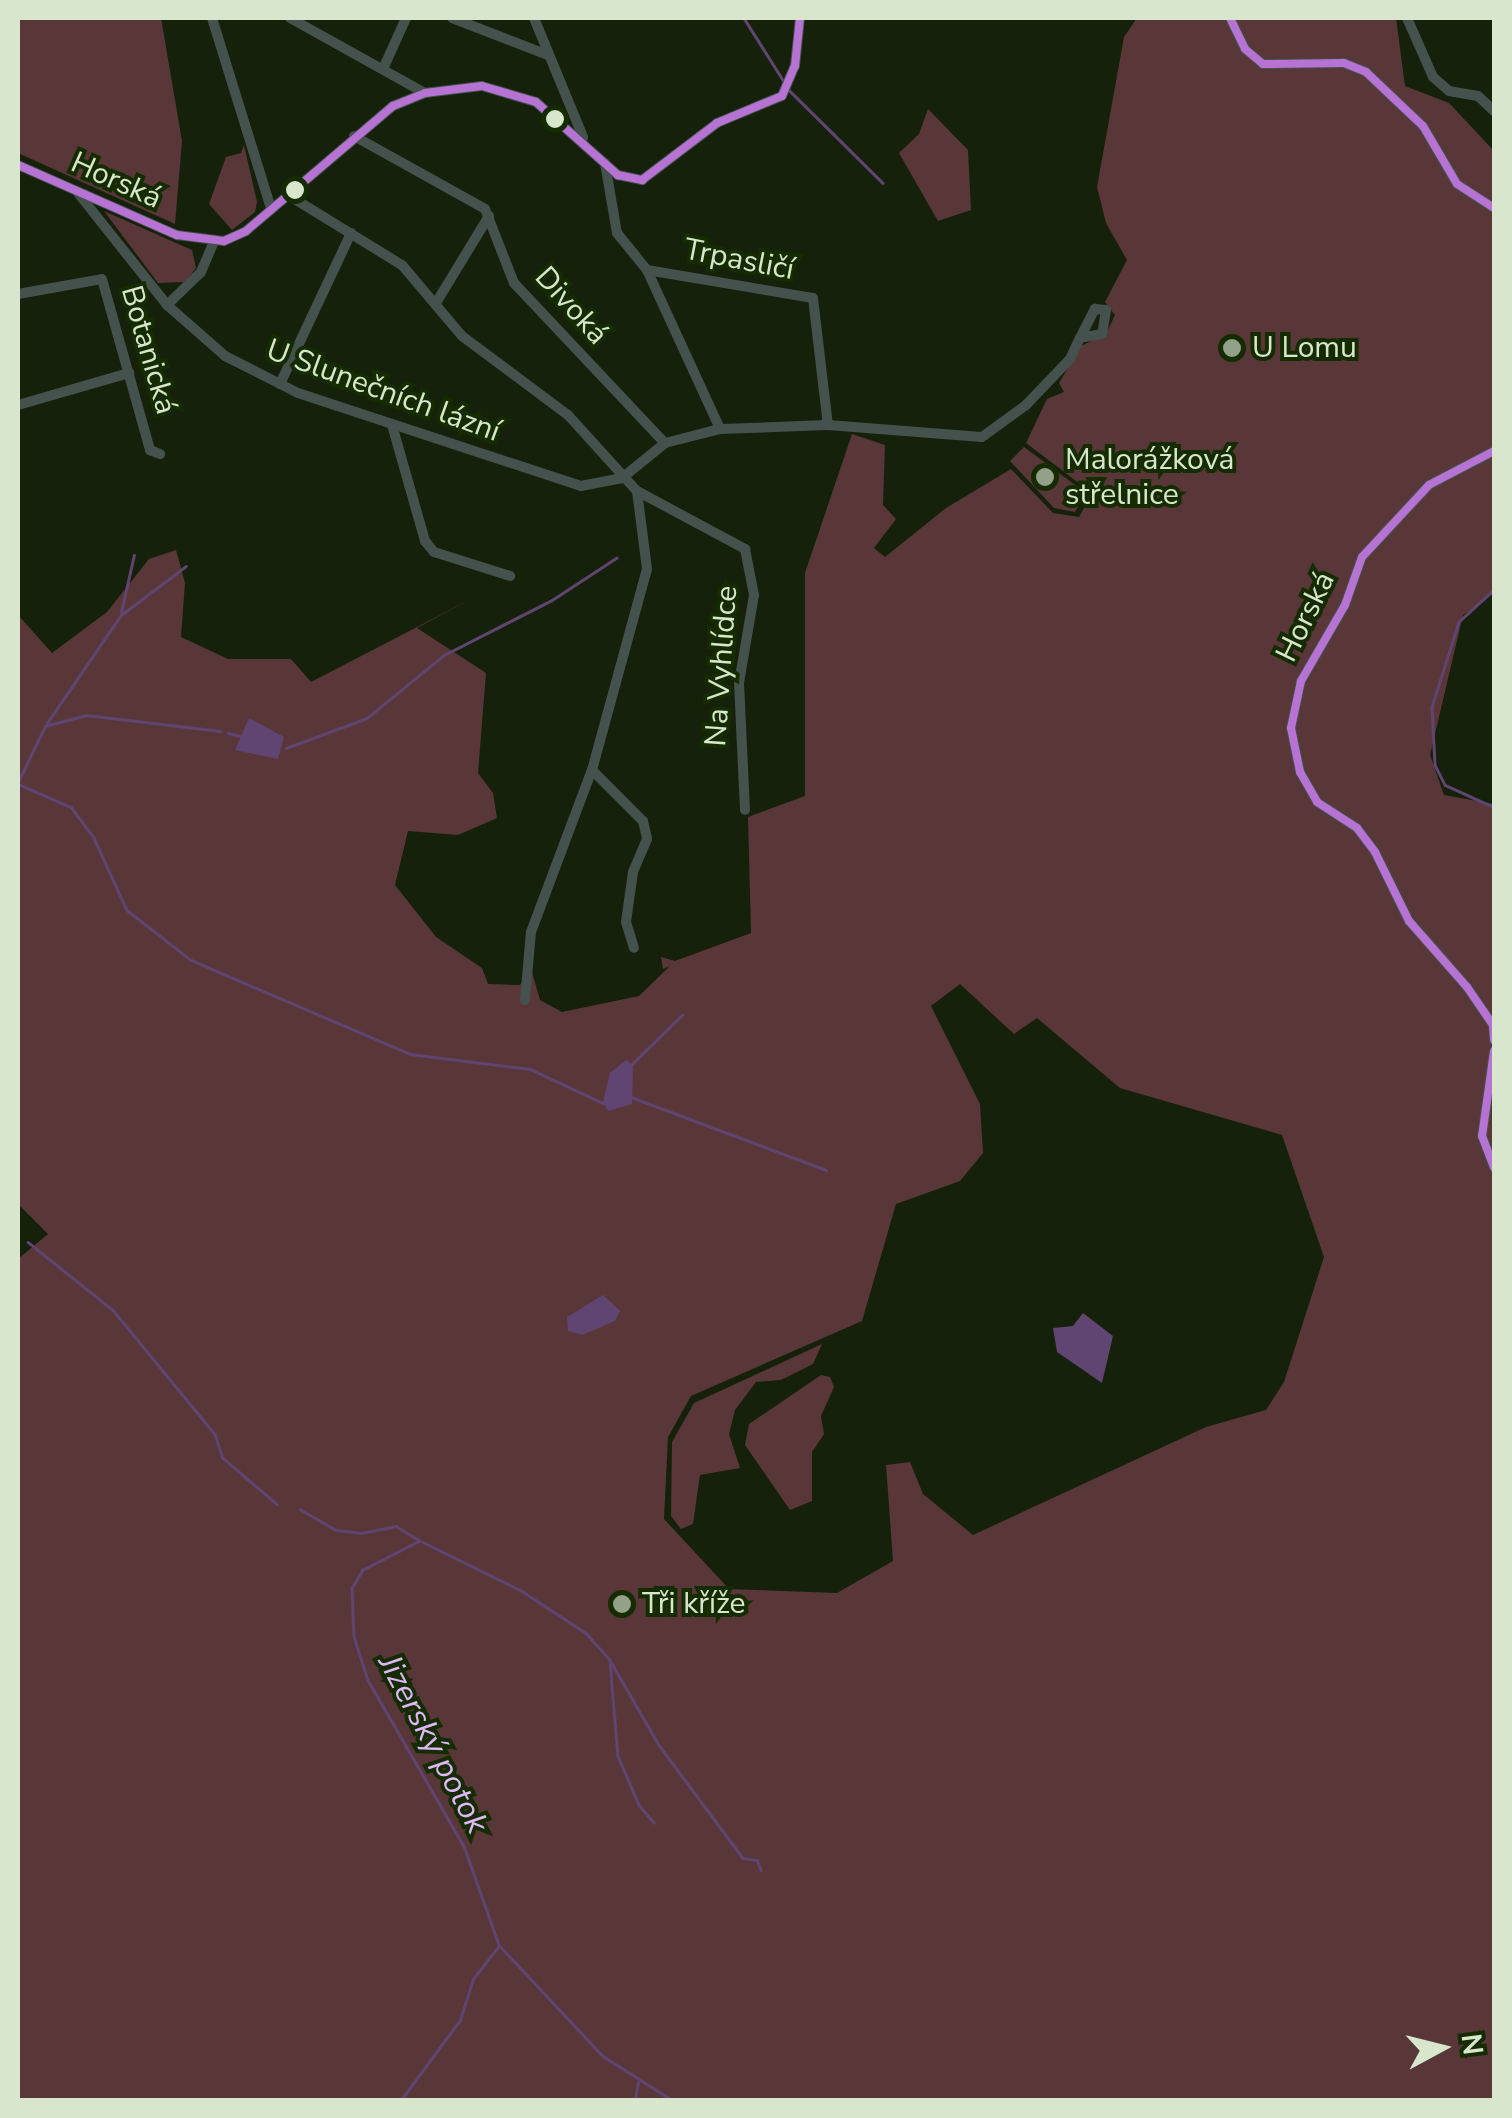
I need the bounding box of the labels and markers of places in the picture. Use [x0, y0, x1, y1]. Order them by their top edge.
unlabelled marker [545, 109, 565, 129]
unlabelled marker [285, 180, 305, 200]
place label: U Lomu [1252, 330, 1357, 366]
marker: U Lomu [1221, 337, 1243, 359]
place label: Malorážková střelnice [1065, 442, 1234, 512]
marker: Malorážková střelnice [1034, 466, 1056, 488]
place label: Tři kříže [642, 1586, 745, 1622]
marker: Tři kříže [611, 1593, 633, 1615]

